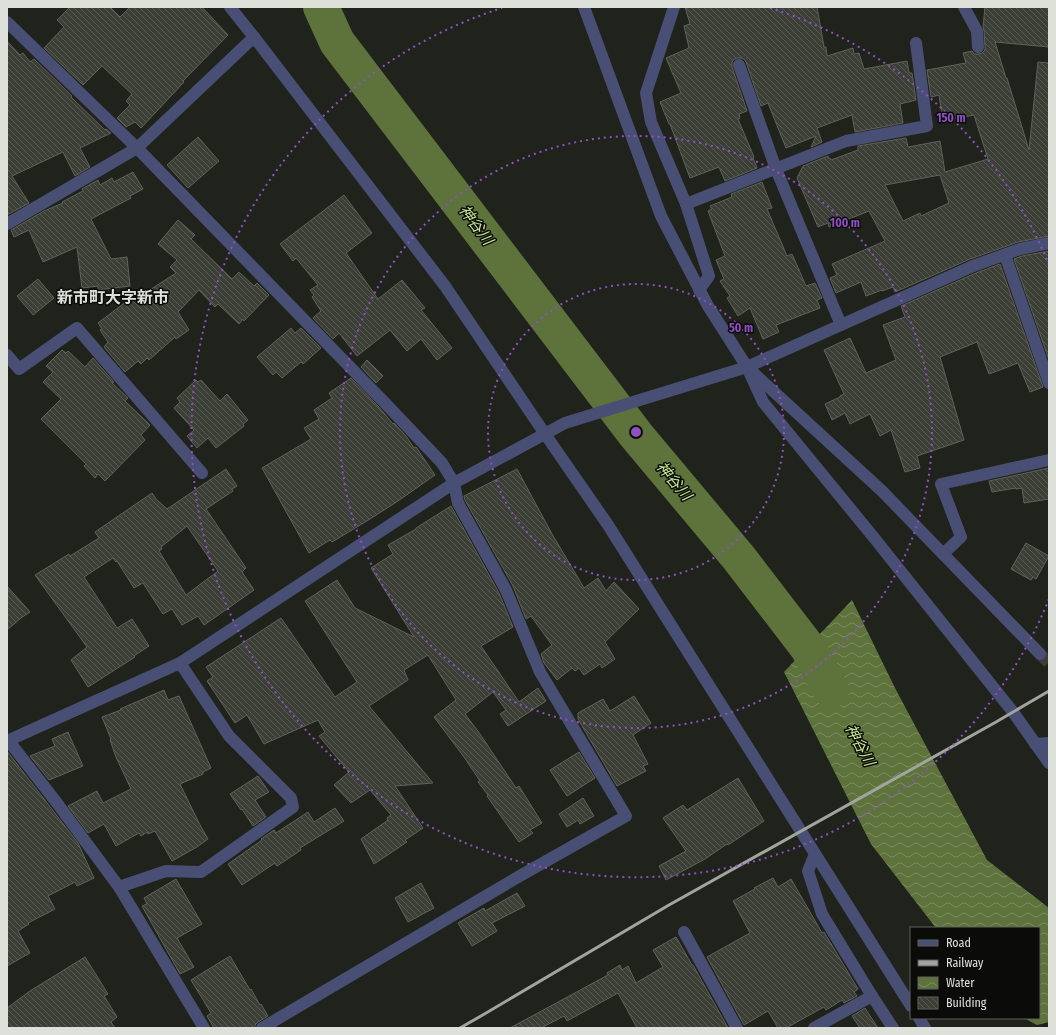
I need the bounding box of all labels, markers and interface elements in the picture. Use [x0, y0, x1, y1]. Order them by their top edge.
text: 150 m [936, 111, 966, 125]
water label: 神谷川 [455, 202, 498, 250]
text: 100 m [830, 216, 860, 230]
district label: 新市町大字新市 [57, 288, 169, 307]
text: 50 m [729, 321, 753, 335]
centre of rings [629, 425, 643, 439]
water label: 神谷川 [653, 458, 697, 506]
water label: 神谷川 [841, 721, 879, 771]
legend [910, 927, 1040, 1019]
text: Road [946, 936, 971, 950]
text: Railway [946, 956, 984, 970]
text: Water [946, 976, 975, 990]
text: Building [946, 996, 987, 1010]

